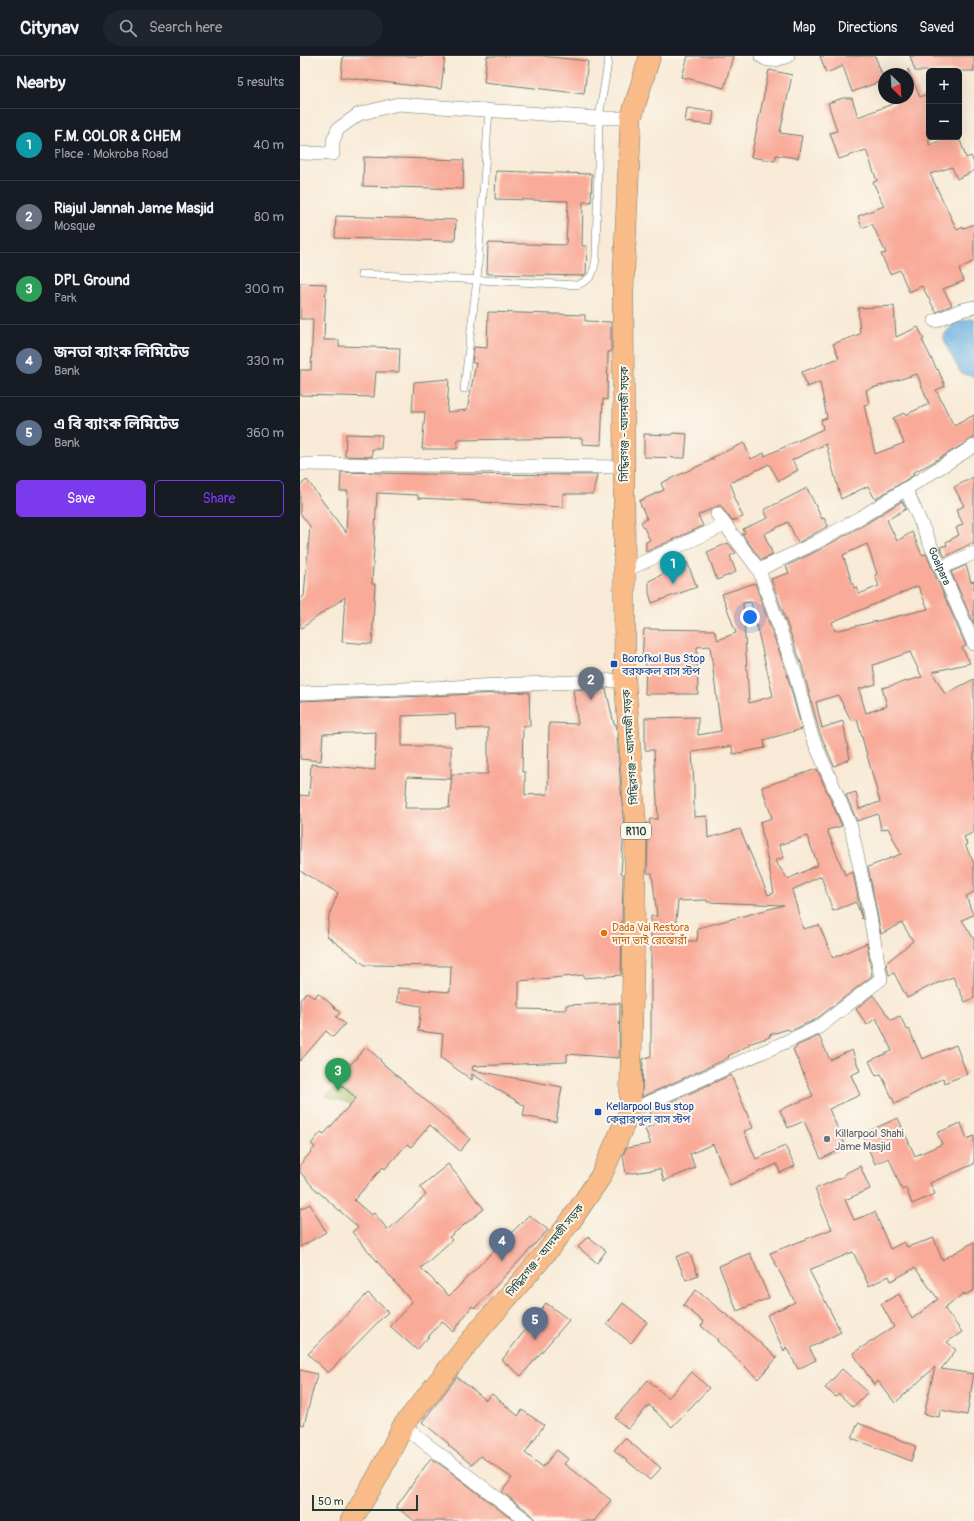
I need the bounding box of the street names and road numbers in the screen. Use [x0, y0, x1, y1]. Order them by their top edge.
street label: সিদ্ধিরগঞ্জ - আদমজী সড়ক [618, 366, 631, 483]
street label: Goalpara [925, 545, 953, 587]
street label: সিদ্ধিরগঞ্জ - আদমজী সড়ক [620, 689, 641, 806]
road number: R110 [621, 823, 651, 839]
street label: সিদ্ধিরগঞ্জ - আদমজী সড়ক [503, 1201, 587, 1300]

